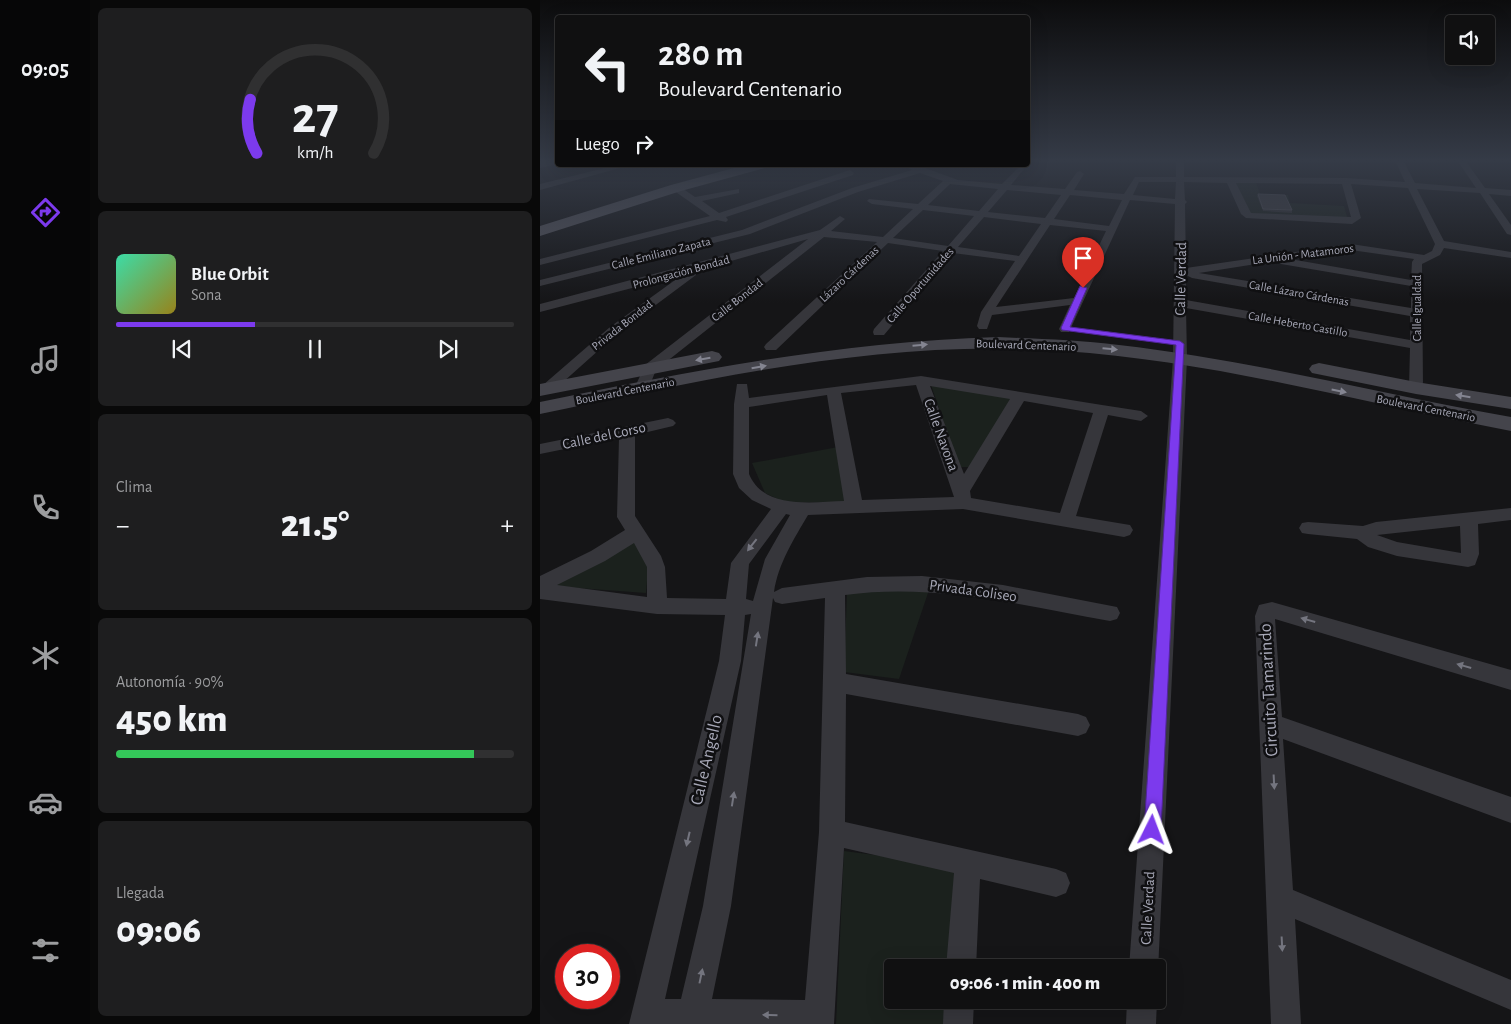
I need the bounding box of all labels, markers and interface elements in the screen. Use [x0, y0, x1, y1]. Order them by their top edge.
map controls [1445, 15, 1495, 65]
button: sound [1445, 15, 1495, 65]
icon: left [575, 35, 640, 100]
text: 280 m [658, 37, 744, 72]
text: 09:05 [21, 58, 69, 80]
text: Boulevard Centenario [658, 78, 842, 100]
text: 27 [292, 90, 338, 142]
icon: right [630, 130, 658, 158]
text: Luego [575, 135, 620, 154]
text: km/h [297, 144, 333, 162]
icon: directions [28, 195, 63, 230]
street label: Calle Emiliano Zapata [610, 235, 712, 271]
pin [1062, 237, 1104, 288]
street label: Calle Verdad [1173, 242, 1189, 316]
street label: La Unión - Matamoros [1252, 242, 1354, 266]
street label: Lázaro Cárdenas [817, 244, 881, 304]
icon: arrive [1069, 244, 1097, 272]
street label: Calle Oportunidades [884, 245, 956, 325]
street label: Prolongación Bondad [631, 253, 731, 291]
text: Blue Orbit [191, 265, 269, 284]
street label: Calle Igualdad [1411, 275, 1423, 341]
street label: Calle Bondad [709, 276, 765, 324]
street label: Calle Lázaro Cárdenas [1248, 278, 1350, 308]
text: Sona [191, 287, 222, 303]
street label: Privada Bondad [589, 298, 655, 352]
street label: Calle Heberto Castillo [1247, 309, 1349, 339]
icon: previous [168, 335, 196, 363]
icon: pause [301, 335, 329, 363]
icon: next [434, 335, 462, 363]
street label: Boulevard Centenario [976, 337, 1076, 353]
one-way arrow [913, 341, 929, 349]
icon: music [28, 342, 63, 377]
one-way arrow [1102, 346, 1118, 354]
one-way arrow [695, 355, 711, 363]
one-way arrow [752, 362, 768, 370]
street label: Boulevard Centenario [575, 376, 676, 406]
one-way arrow [1332, 387, 1347, 395]
one-way arrow [1454, 392, 1470, 400]
street label: Boulevard Centenario [1376, 393, 1477, 423]
street label: Calle Navona [921, 397, 961, 473]
street label: Calle del Corso [561, 420, 647, 452]
text: Clima [116, 479, 152, 495]
icon: phone [28, 490, 63, 525]
text: 21.5° [281, 506, 349, 544]
text: − [116, 512, 129, 540]
text: + [501, 512, 514, 540]
one-way arrow [747, 539, 757, 552]
street label: Privada Coliseo [928, 577, 1018, 605]
one-way arrow [1301, 616, 1316, 624]
street label: Circuito Tamarindo [1257, 623, 1281, 757]
one-way arrow [753, 630, 761, 646]
icon: climate [28, 638, 63, 673]
one-way arrow [1457, 662, 1472, 670]
text: Autonomía · 90% [116, 674, 224, 690]
text: 450 km [116, 701, 228, 739]
street label: Calle Angello [688, 713, 726, 807]
one-way arrow [1270, 774, 1278, 790]
icon: car [28, 785, 63, 820]
one-way arrow [730, 791, 738, 807]
position arrow [1125, 803, 1177, 855]
one-way arrow [684, 831, 692, 846]
street label: Calle Verdad [1139, 871, 1157, 945]
text: Llegada [116, 885, 164, 901]
text: 09:06 [116, 912, 201, 950]
icon: filters [28, 933, 63, 968]
one-way arrow [1279, 937, 1287, 953]
speed limit sign: 30 [555, 944, 620, 1009]
one-way arrow [698, 968, 706, 984]
text: 09:06 · 1 min · 400 m [950, 974, 1100, 993]
one-way arrow [762, 1011, 778, 1019]

